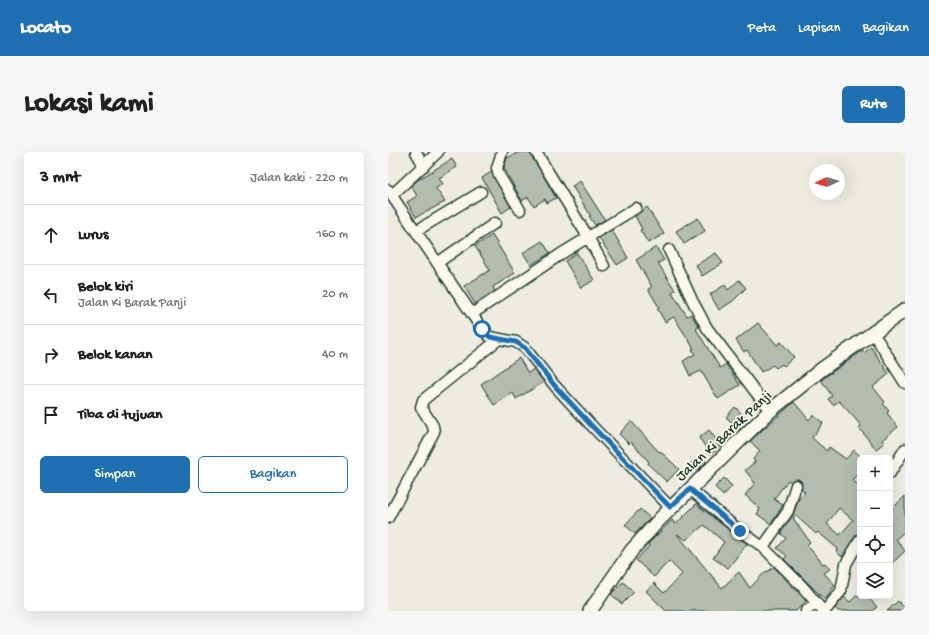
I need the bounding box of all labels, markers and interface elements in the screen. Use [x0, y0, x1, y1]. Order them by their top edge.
text: Locato [20, 17, 71, 40]
text: Peta [748, 20, 776, 37]
text: Lapisan [798, 20, 840, 37]
text: Bagikan [862, 20, 909, 37]
button: Rute [842, 86, 905, 123]
text: Lokasi kami [24, 88, 154, 121]
north arrow [809, 164, 845, 200]
text: 3 mnt [40, 168, 80, 188]
text: Jalan kaki · 220 m [250, 171, 348, 186]
icon: ahead [40, 224, 62, 246]
text: Lurus [78, 226, 108, 244]
text: 160 m [316, 227, 348, 242]
text: Belok kiri [78, 278, 133, 296]
icon: left [40, 284, 62, 306]
text: 20 m [322, 287, 348, 302]
text: Jalan Ki Barak Panji [78, 296, 186, 311]
route start [473, 320, 491, 338]
icon: right [40, 344, 62, 366]
text: Belok kanan [78, 346, 152, 364]
text: 40 m [322, 347, 348, 362]
street label: Jalan Ki Barak Panji [673, 387, 776, 486]
icon: arrive [40, 404, 62, 426]
text: Tiba di tujuan [78, 406, 162, 424]
map controls [857, 455, 893, 599]
button: + [857, 455, 893, 491]
button: Simpan [40, 456, 190, 493]
button: Bagikan [198, 456, 348, 493]
button: − [857, 491, 893, 527]
route end [731, 522, 749, 540]
button: locate [857, 527, 893, 563]
button: layers [857, 563, 893, 599]

